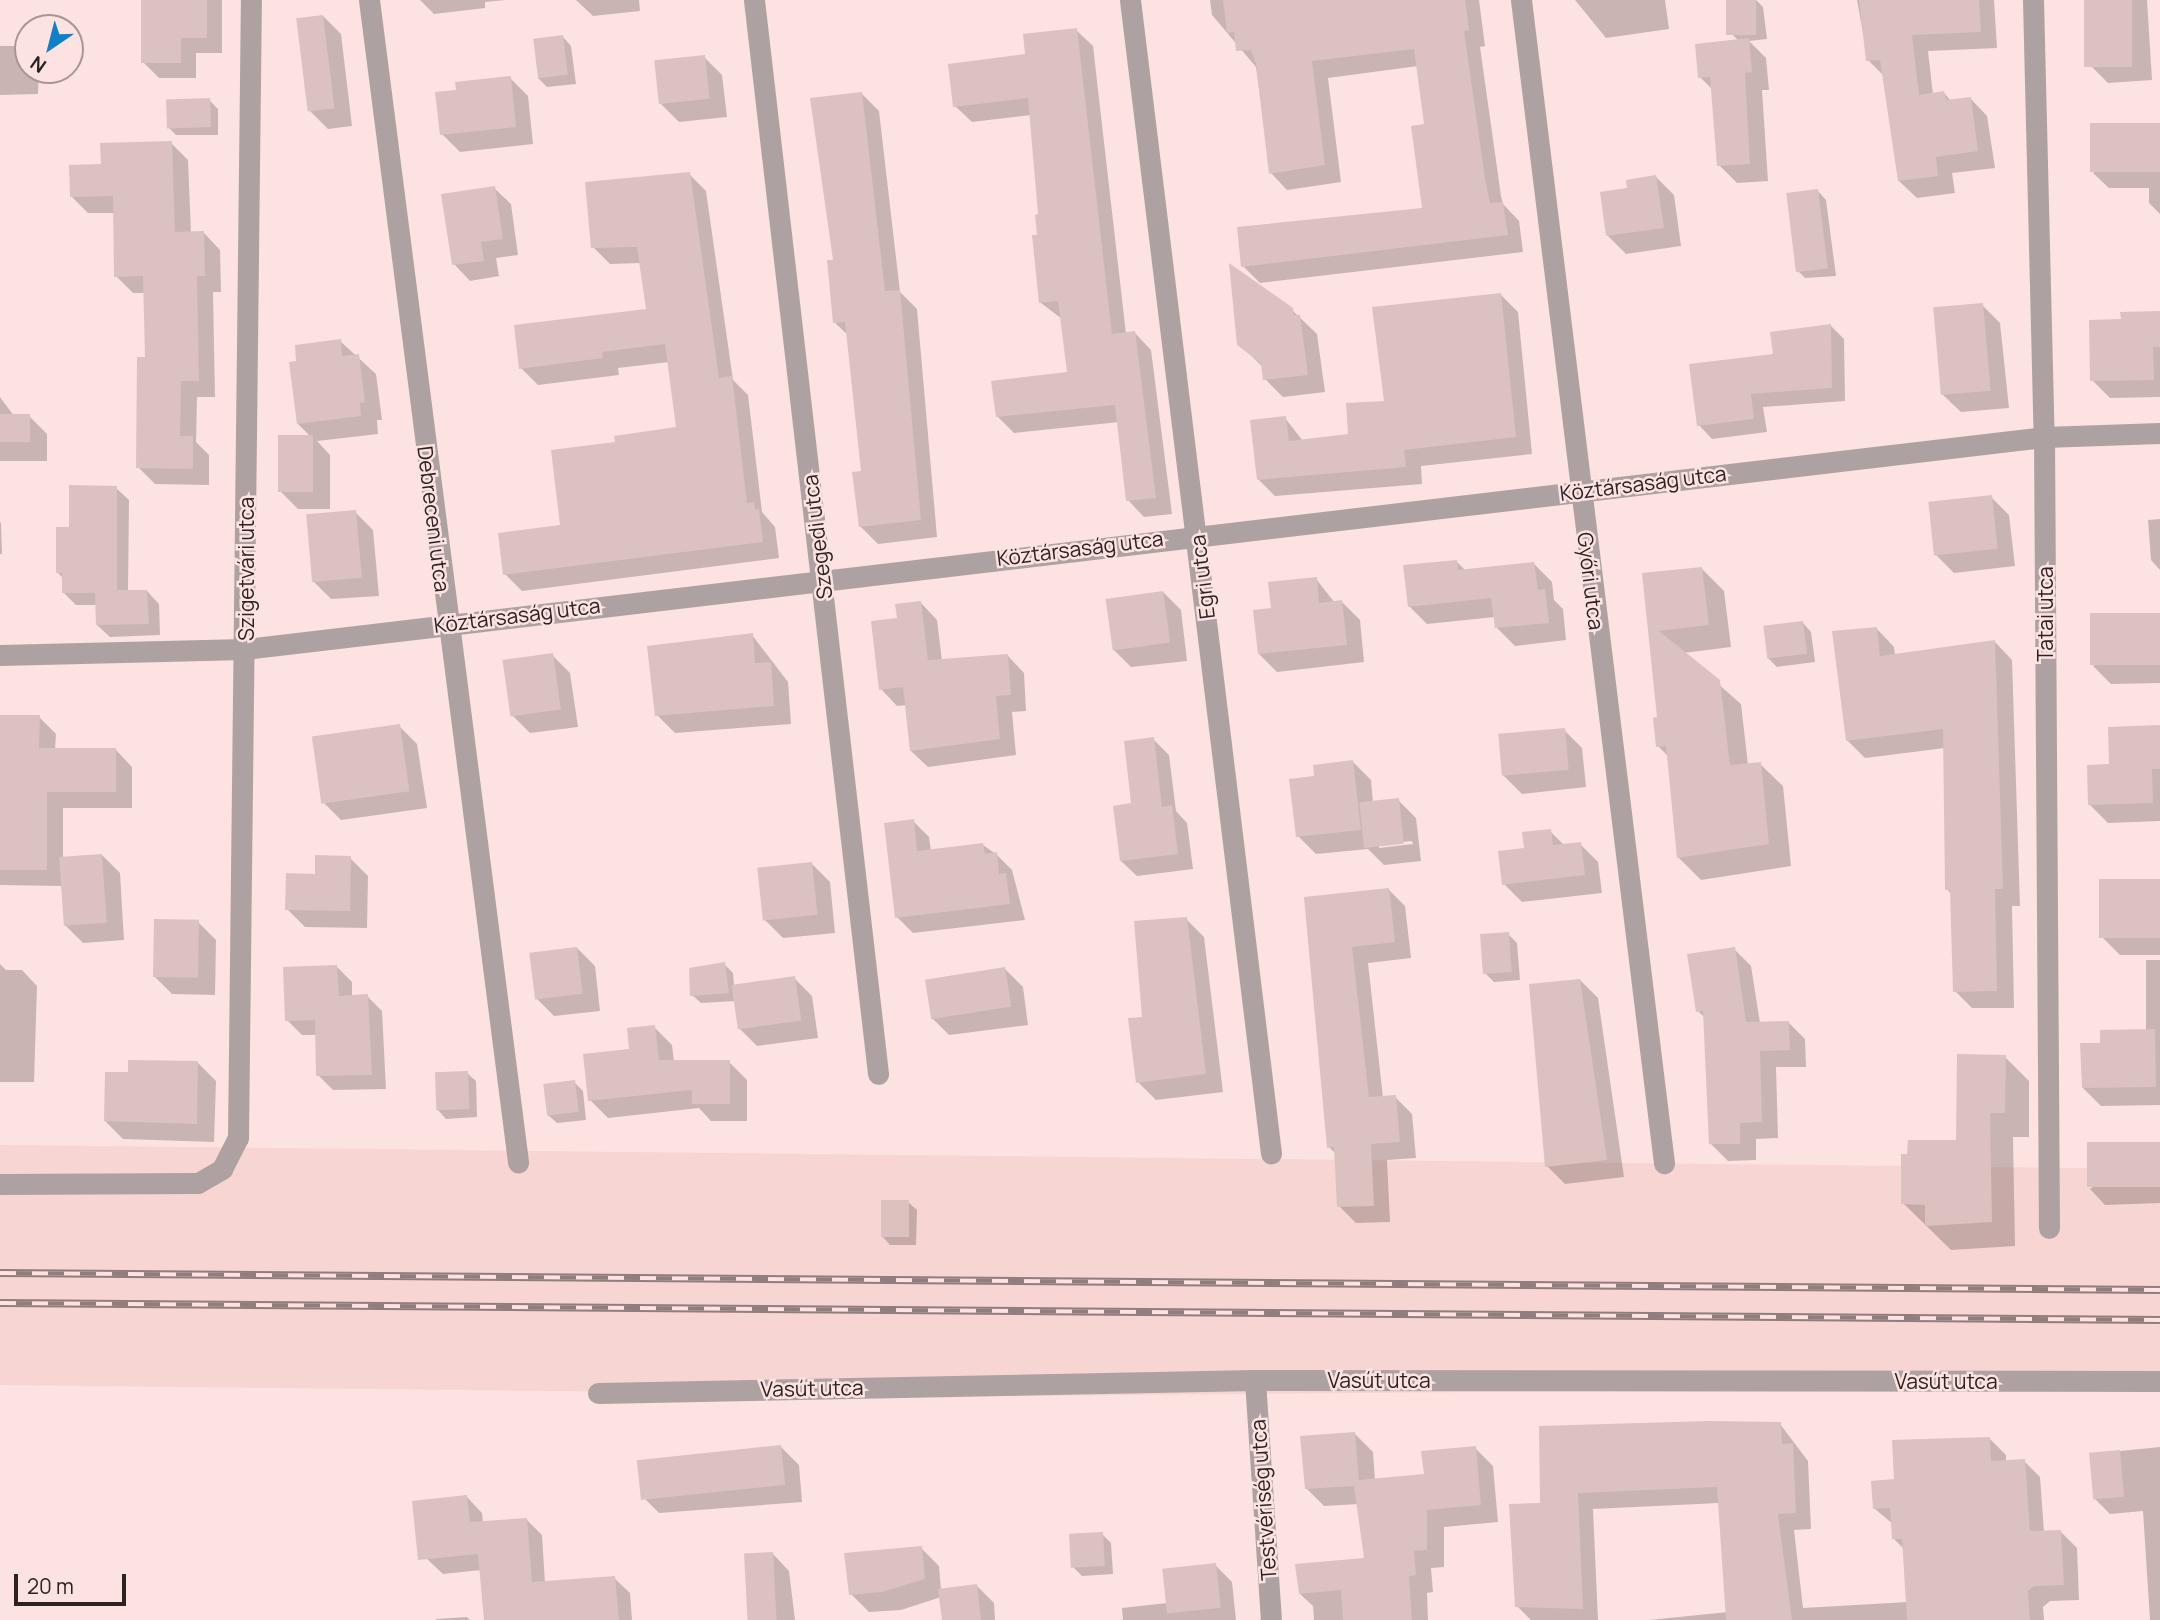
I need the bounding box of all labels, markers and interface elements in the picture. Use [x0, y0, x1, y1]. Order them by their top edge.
north arrow [14, 14, 84, 84]
text: N [25, 50, 51, 79]
street label: Debreceni utca [413, 445, 455, 593]
street label: Köztársaság utca [1558, 460, 1728, 506]
street label: Szegedi utca [797, 473, 837, 601]
street label: Szigetvári utca [233, 497, 259, 641]
street label: Köztársaság utca [995, 525, 1165, 571]
street label: Győri utca [1573, 531, 1609, 631]
street label: Egri utca [1184, 533, 1220, 621]
street label: Tatai utca [2032, 566, 2058, 662]
street label: Köztársaság utca [432, 592, 602, 638]
street label: Vasút utca [1327, 1367, 1431, 1393]
street label: Vasút utca [1894, 1368, 1998, 1394]
street label: Vasút utca [760, 1375, 864, 1401]
street label: Testvériség utca [1245, 1419, 1281, 1581]
scale bar [18, 1560, 130, 1604]
text: 20 m [27, 1572, 74, 1600]

